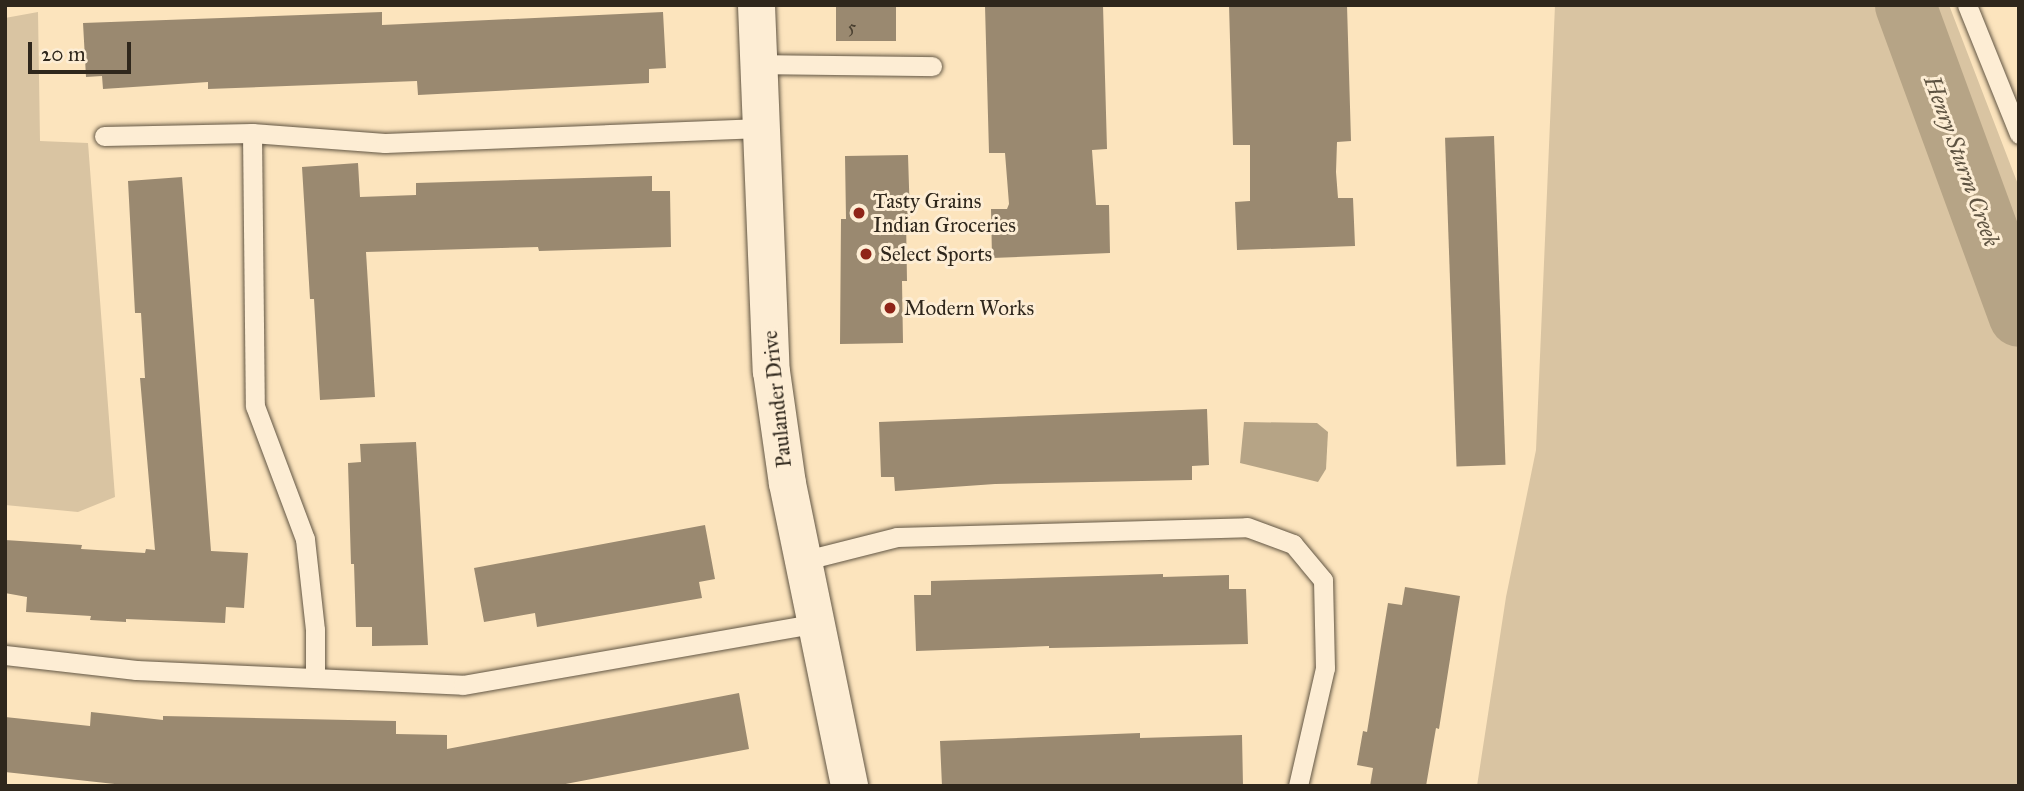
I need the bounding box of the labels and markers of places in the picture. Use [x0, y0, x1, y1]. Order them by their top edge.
place label: Tasty Grains Indian Groceries [873, 188, 1016, 238]
marker: Tasty Grains Indian Groceries [851, 205, 867, 221]
place label: Select Sports [880, 241, 992, 267]
marker: Select Sports [858, 246, 874, 262]
place label: Modern Works [904, 295, 1034, 321]
marker: Modern Works [882, 300, 898, 316]

